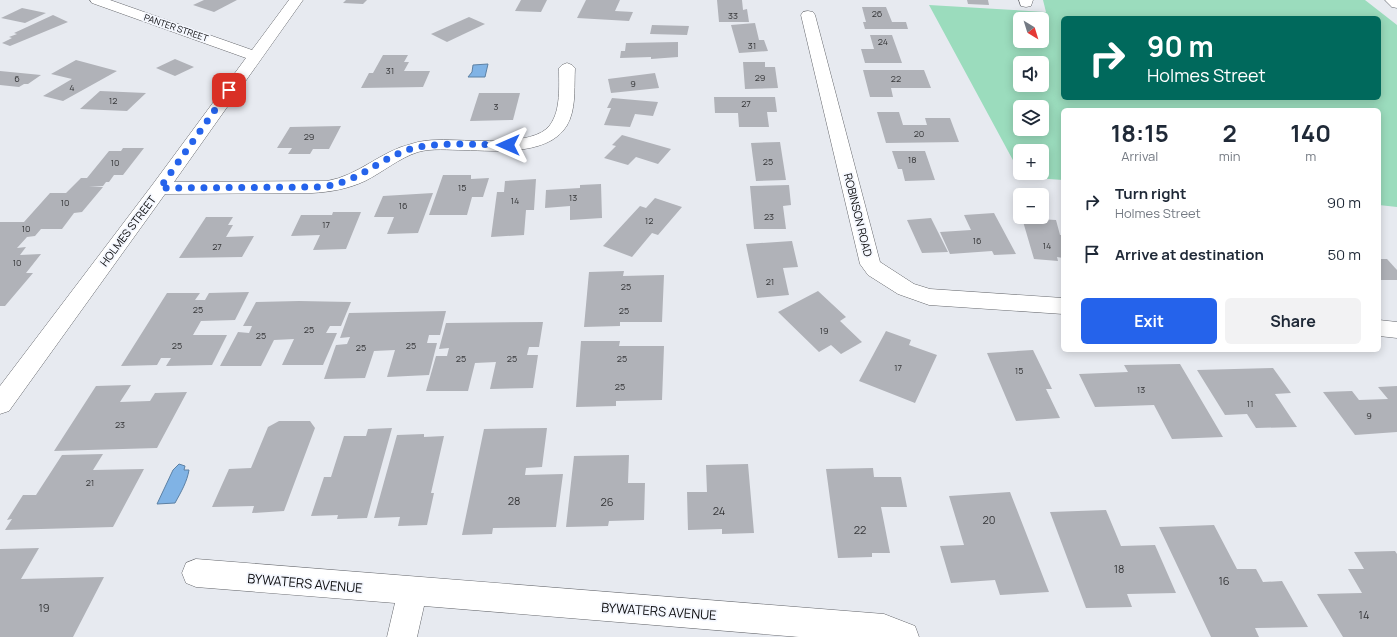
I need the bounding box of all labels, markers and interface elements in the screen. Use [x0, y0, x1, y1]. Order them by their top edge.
house number: 26 [872, 7, 883, 20]
house number: 33 [728, 9, 738, 22]
street label: PANTER STREET [142, 10, 211, 45]
north arrow [1013, 12, 1049, 48]
map controls [1013, 12, 1049, 224]
text: 90 m [1147, 27, 1214, 65]
icon: right [1081, 32, 1133, 84]
house number: 24 [878, 35, 888, 48]
house number: 31 [748, 39, 756, 52]
button: sound [1013, 56, 1049, 92]
text: Holmes Street [1147, 63, 1266, 87]
house number: 31 [386, 64, 394, 77]
house number: 29 [755, 71, 765, 84]
house number: 6 [14, 72, 20, 85]
house number: 22 [891, 72, 901, 85]
pin [212, 73, 246, 107]
house number: 9 [630, 77, 636, 90]
icon: arrive [218, 79, 240, 101]
house number: 4 [69, 81, 75, 94]
house number: 12 [109, 94, 117, 107]
house number: 27 [741, 97, 751, 110]
house number: 3 [494, 100, 499, 113]
button: layers [1013, 100, 1049, 136]
text: 18:15 [1111, 116, 1169, 149]
text: 2 [1222, 116, 1237, 149]
text: 140 [1290, 116, 1331, 149]
position arrow [487, 124, 529, 166]
house number: 20 [914, 127, 924, 140]
house number: 29 [304, 130, 314, 143]
button: + [1013, 144, 1049, 180]
text: Arrival [1121, 147, 1158, 165]
text: min [1219, 147, 1240, 165]
text: m [1305, 147, 1316, 165]
house number: 18 [908, 153, 916, 166]
house number: 25 [763, 155, 773, 168]
house number: 10 [111, 156, 120, 169]
street label: ROBINSON ROAD [841, 172, 876, 258]
house number: 15 [458, 181, 466, 194]
text: Turn right [1115, 183, 1186, 204]
button: − [1013, 188, 1049, 224]
house number: 13 [569, 191, 577, 204]
icon: right [1081, 191, 1103, 213]
street label: HOLMES STREET [96, 192, 159, 269]
text: 90 m [1327, 192, 1361, 213]
house number: 14 [511, 194, 519, 207]
house number: 10 [61, 196, 70, 209]
house number: 16 [398, 199, 408, 212]
text: Holmes Street [1115, 204, 1201, 222]
house number: 23 [764, 210, 774, 223]
house number: 12 [645, 214, 653, 227]
house number: 17 [322, 218, 330, 231]
house number: 10 [22, 222, 31, 235]
house number: 16 [972, 234, 982, 247]
house number: 14 [1043, 239, 1051, 252]
house number: 27 [212, 240, 222, 253]
icon: arrive [1081, 243, 1103, 265]
text: Arrive at destination [1115, 244, 1264, 265]
text: 50 m [1327, 244, 1361, 265]
house number: 10 [13, 256, 22, 269]
house number: 21 [766, 275, 774, 288]
house number: 25 [621, 280, 631, 293]
button: Exit [1081, 298, 1217, 344]
button: Share [1225, 298, 1361, 344]
house number: 25 [193, 303, 203, 316]
house number: 25 [619, 304, 629, 317]
house number: 25 [304, 323, 314, 336]
house number: 19 [819, 324, 829, 337]
house number: 25 [256, 329, 266, 342]
house number: 25 [172, 339, 182, 352]
house number: 25 [406, 339, 416, 352]
house number: 25 [356, 341, 366, 354]
house number: 25 [456, 352, 466, 365]
house number: 25 [507, 352, 517, 365]
house number: 25 [617, 352, 627, 365]
house number: 17 [894, 361, 902, 374]
house number: 15 [1015, 364, 1023, 377]
house number: 25 [615, 380, 625, 393]
house number: 13 [1137, 383, 1145, 396]
house number: 11 [1246, 397, 1254, 410]
house number: 9 [1366, 409, 1372, 422]
house number: 23 [115, 418, 125, 431]
house number: 21 [86, 476, 94, 489]
house number: 28 [508, 493, 520, 508]
house number: 26 [600, 494, 614, 509]
house number: 24 [713, 503, 725, 518]
house number: 20 [983, 512, 995, 527]
house number: 22 [854, 522, 866, 537]
house number: 18 [1114, 561, 1124, 576]
street label: BYWATERS AVENUE [247, 569, 363, 597]
house number: 16 [1218, 573, 1230, 588]
street label: BYWATERS AVENUE [601, 598, 717, 624]
house number: 19 [38, 600, 50, 615]
house number: 14 [1359, 607, 1369, 622]

